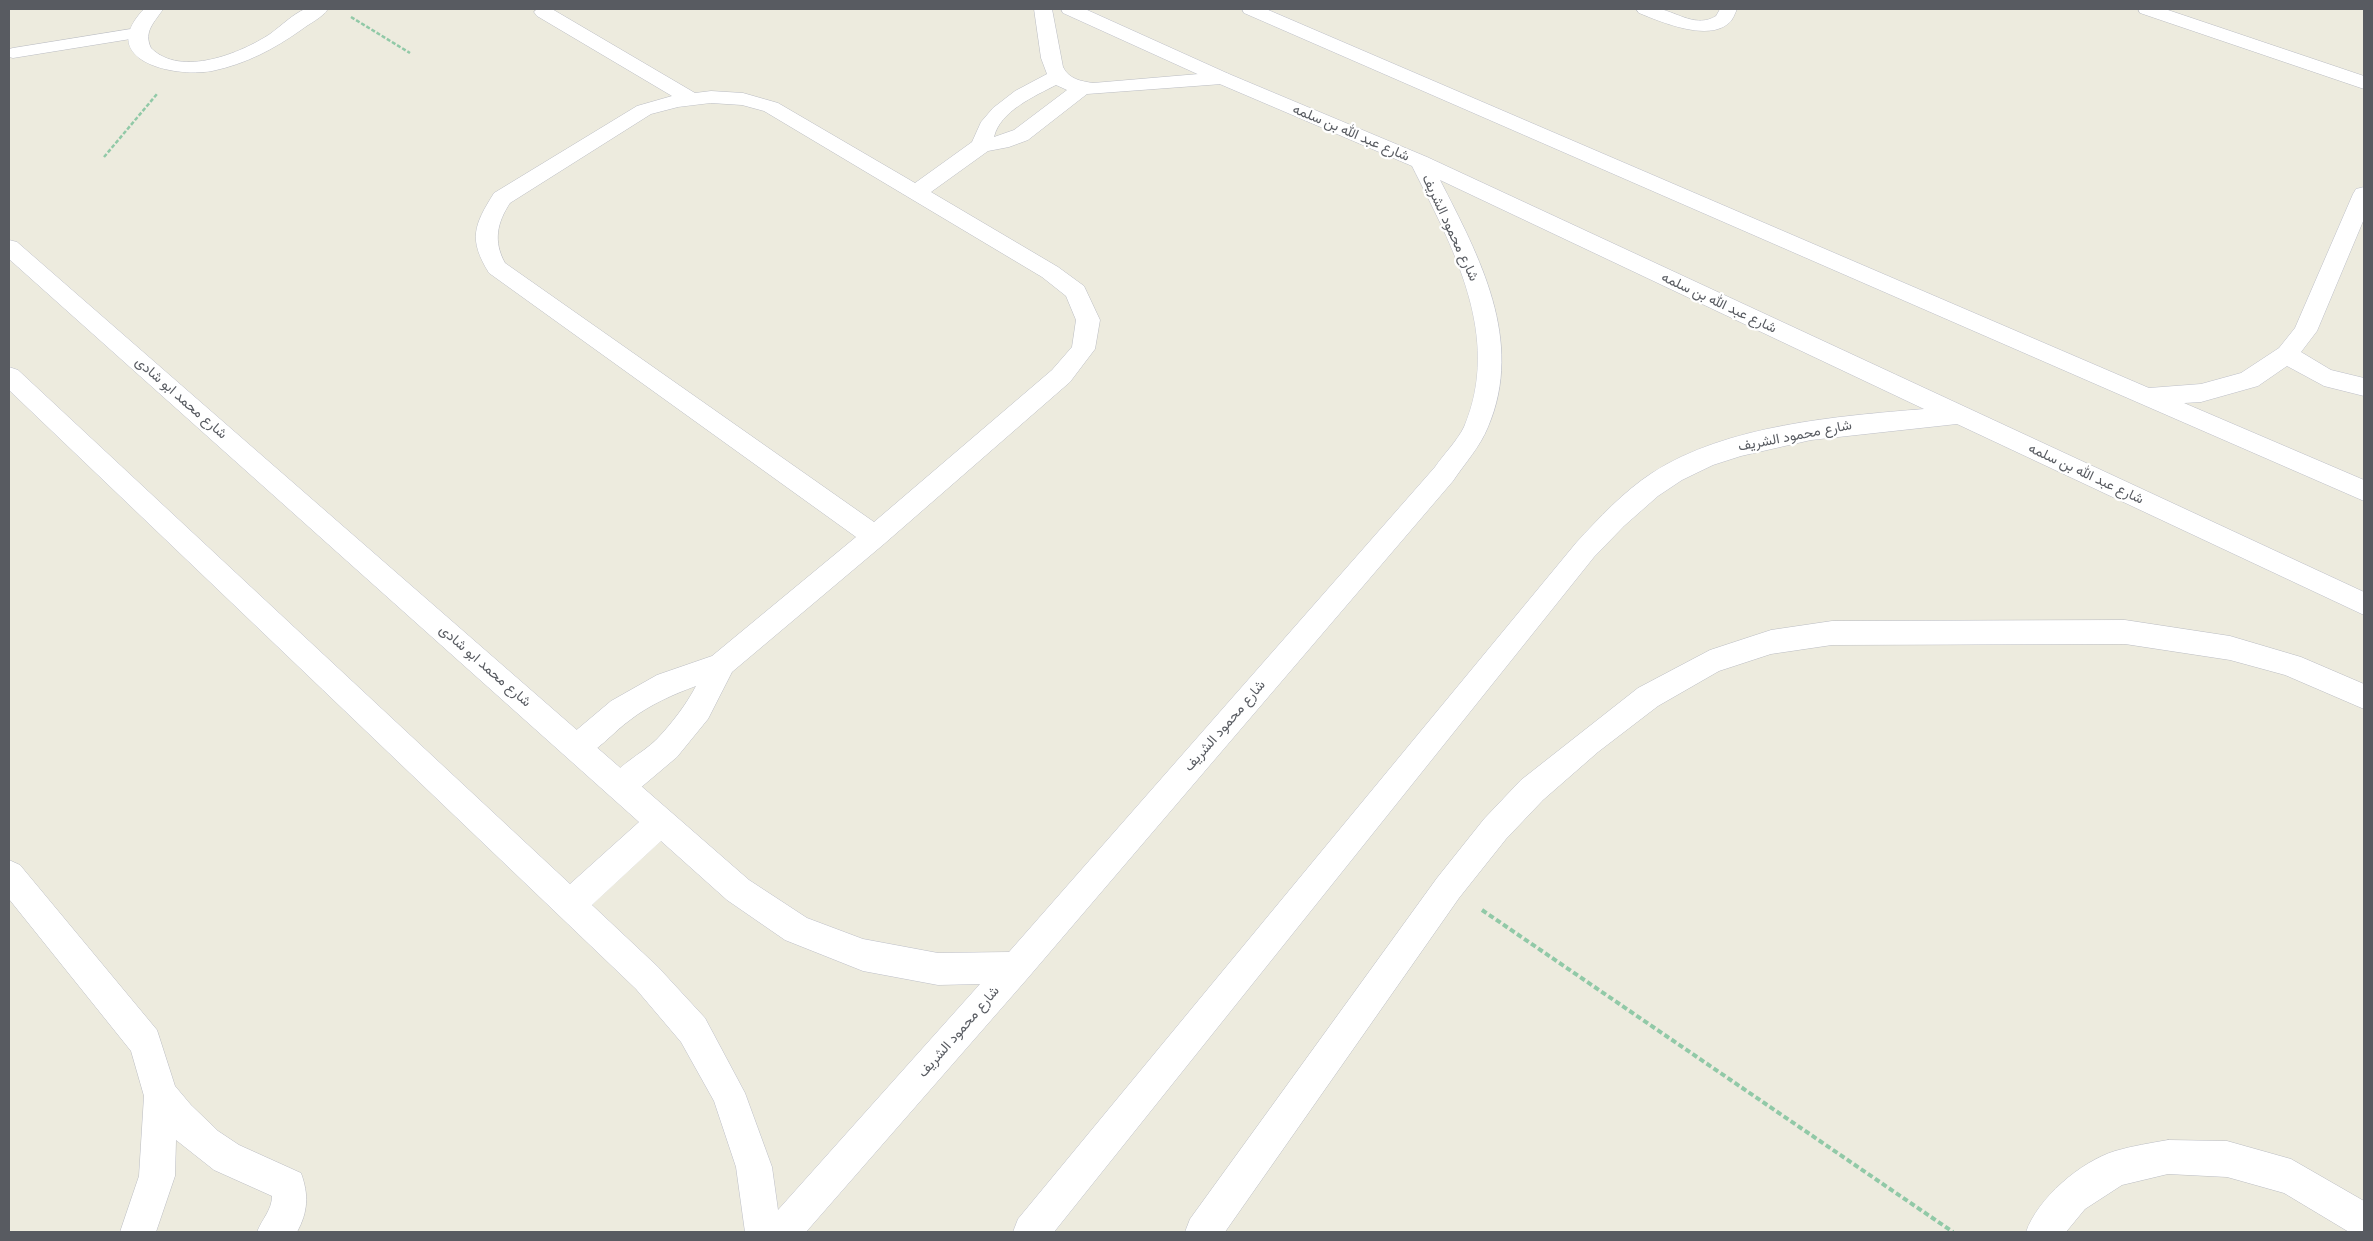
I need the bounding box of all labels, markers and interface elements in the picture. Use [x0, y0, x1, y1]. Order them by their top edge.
street label: شارع عبد الله بن سلمه [1290, 101, 1412, 165]
street label: شارع محمود الشريف [1418, 172, 1482, 284]
street label: شارع عبد الله بن سلمه [1659, 269, 1779, 337]
street label: شارع محمد ابو شادى [131, 353, 231, 443]
street label: شارع محمود الشريف [1737, 417, 1853, 455]
street label: شارع عبد الله بن سلمه [2026, 440, 2146, 508]
street label: شارع محمد ابو شادى [435, 621, 535, 711]
street label: شارع محمود الشريف [1181, 677, 1269, 775]
street label: شارع محمود الشريف [915, 983, 1003, 1081]

